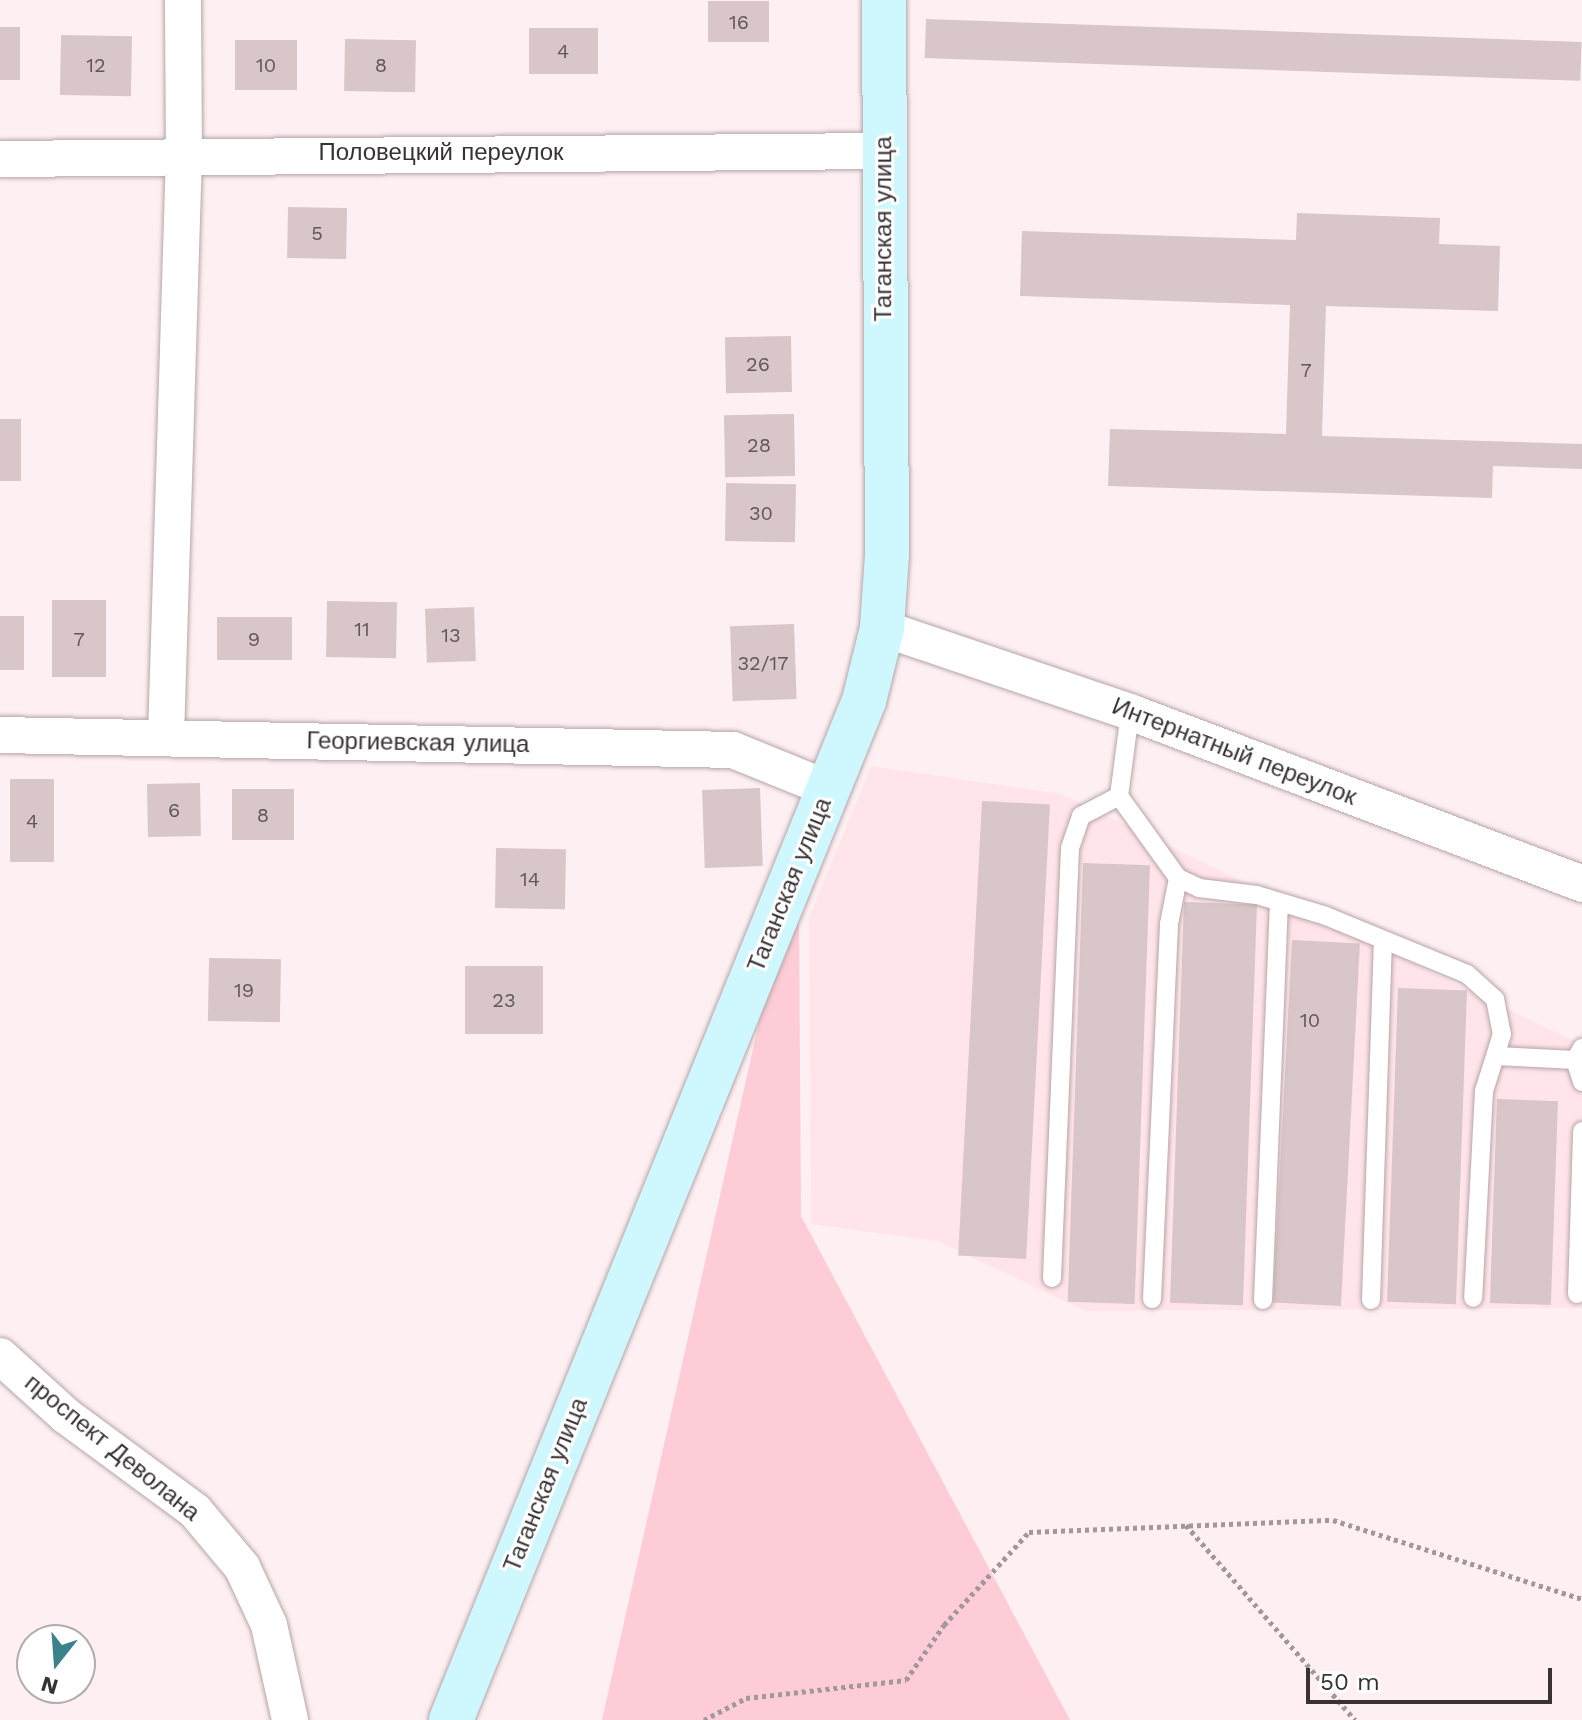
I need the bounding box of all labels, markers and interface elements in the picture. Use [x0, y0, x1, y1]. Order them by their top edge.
house number: 16 [729, 10, 749, 34]
house number: 4 [557, 39, 569, 63]
house number: 12 [86, 53, 106, 77]
house number: 10 [256, 53, 276, 77]
house number: 8 [375, 53, 387, 77]
street label: Таганская улица [870, 136, 898, 322]
street label: Половецкий переулок [318, 139, 564, 167]
house number: 5 [311, 221, 323, 245]
house number: 26 [746, 352, 770, 376]
house number: 7 [1300, 358, 1312, 382]
house number: 28 [747, 433, 771, 457]
house number: 30 [749, 501, 773, 525]
house number: 11 [354, 617, 370, 641]
house number: 13 [441, 623, 461, 647]
house number: 7 [73, 627, 85, 651]
house number: 9 [248, 627, 260, 651]
house number: 32/17 [737, 651, 789, 675]
street label: Интернатный переулок [1108, 692, 1360, 812]
street label: Георгиевская улица [306, 727, 530, 759]
street label: Таганская улица [742, 794, 838, 976]
house number: 6 [168, 798, 180, 822]
house number: 8 [257, 803, 269, 827]
house number: 4 [26, 809, 38, 833]
house number: 14 [520, 867, 540, 891]
house number: 19 [234, 978, 254, 1002]
house number: 23 [492, 988, 516, 1012]
house number: 10 [1300, 1008, 1320, 1032]
street label: проспект Деволана [19, 1369, 205, 1527]
street label: Таганская улица [498, 1394, 594, 1576]
north arrow [16, 1624, 96, 1704]
scale bar [1310, 1652, 1556, 1702]
text: 50 m [1320, 1668, 1380, 1696]
text: N [38, 1671, 61, 1700]

